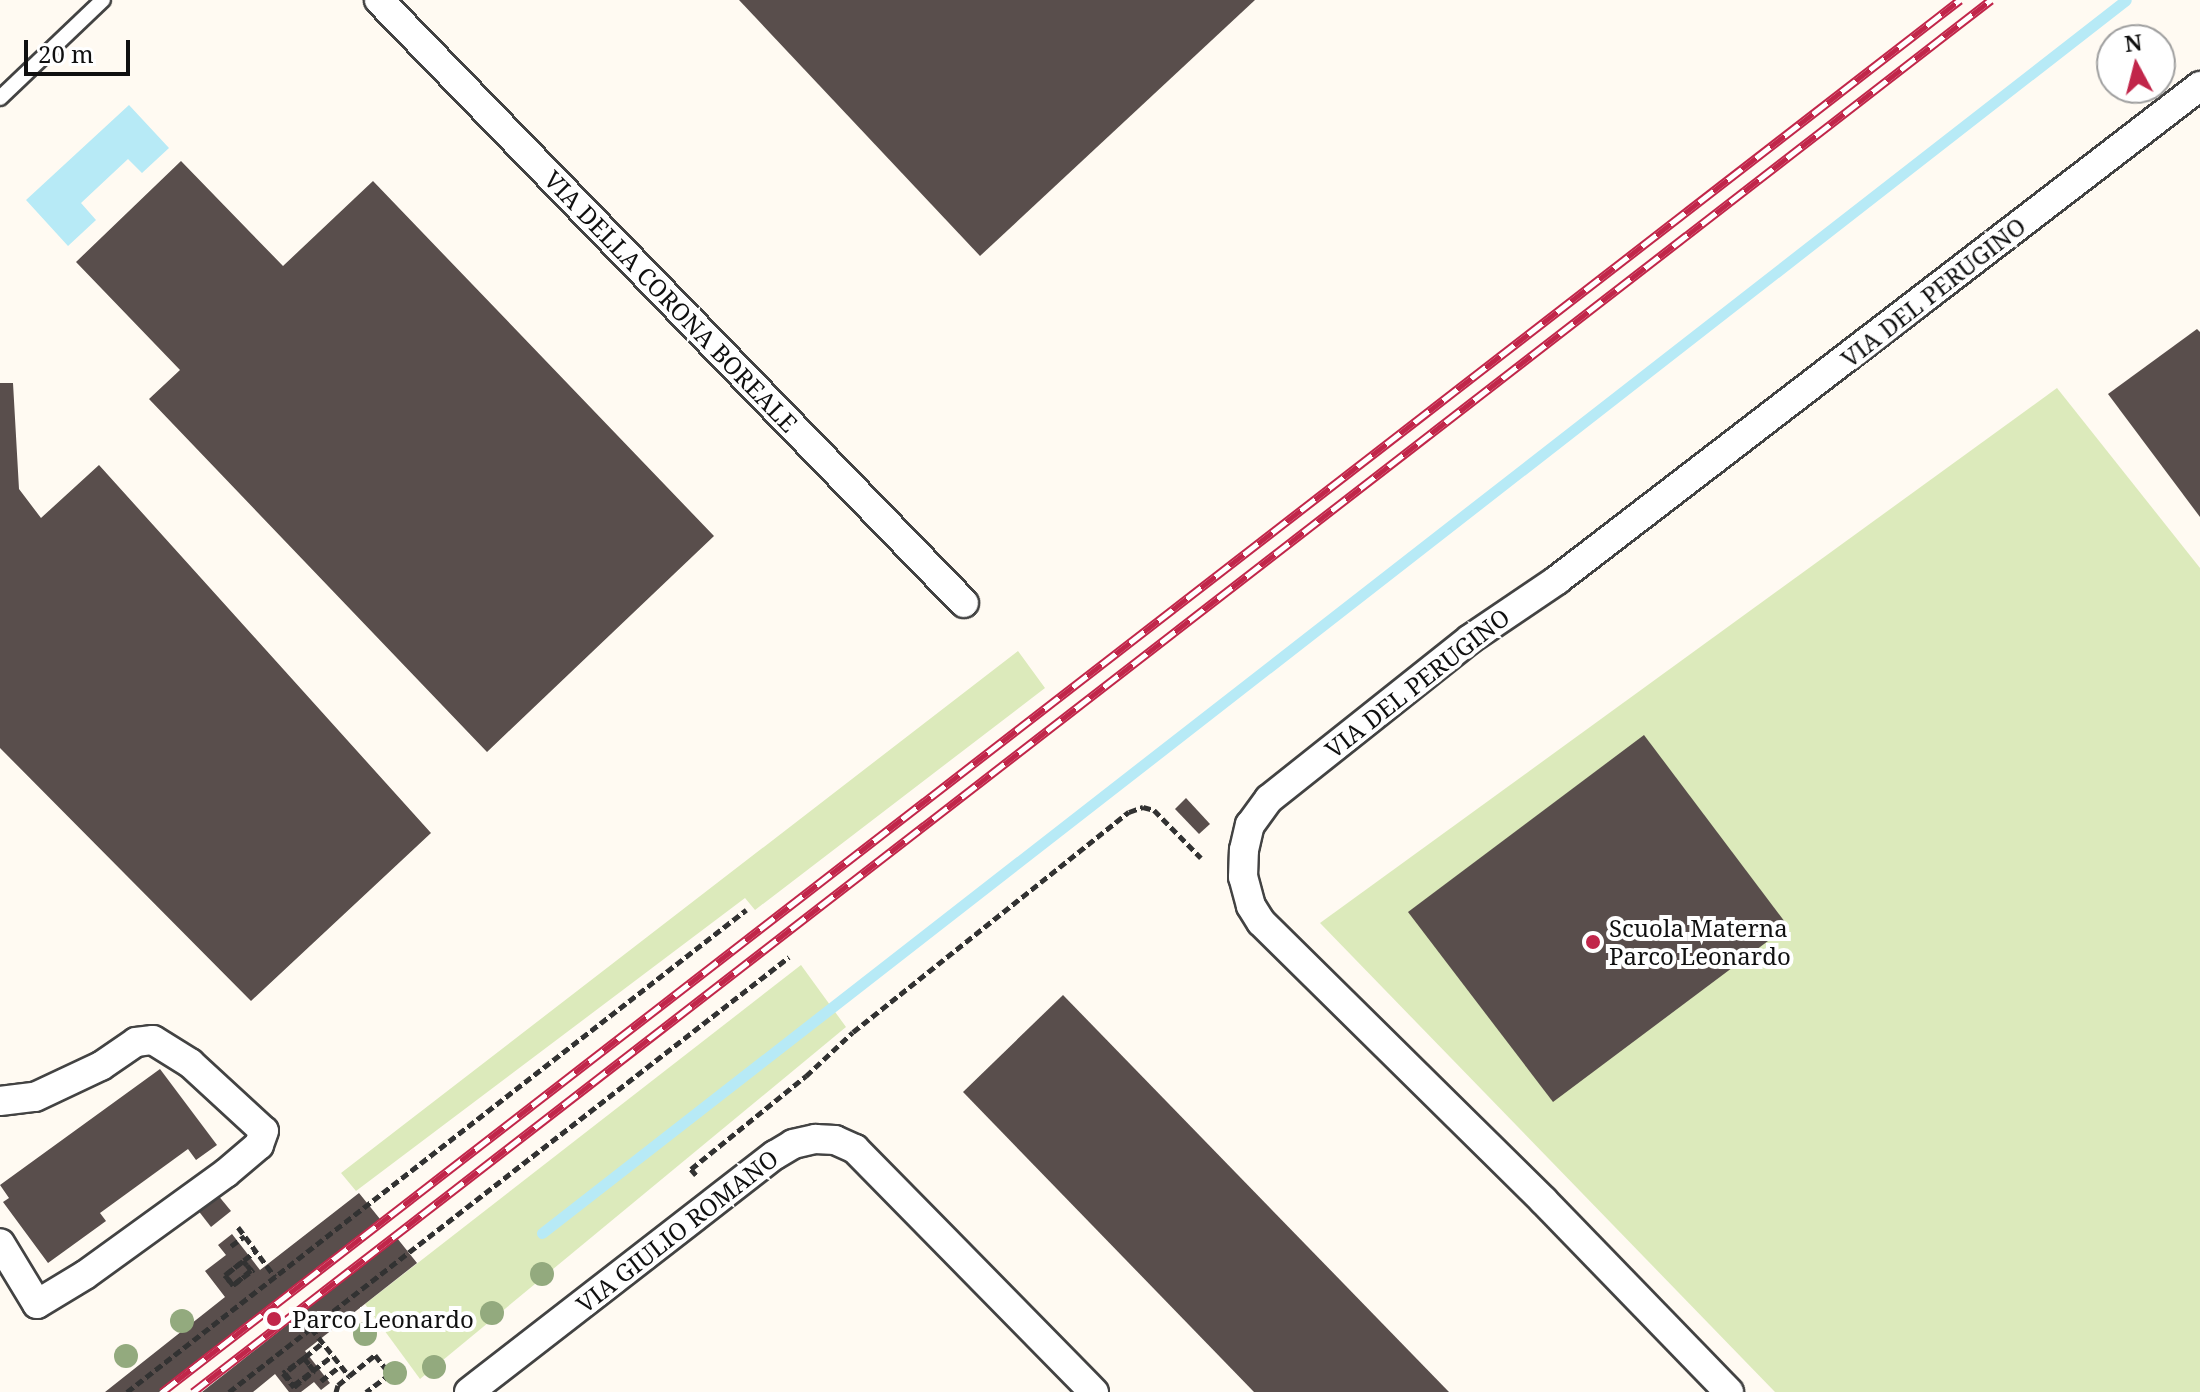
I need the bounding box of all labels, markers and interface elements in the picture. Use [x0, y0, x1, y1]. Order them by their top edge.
scale bar [28, 24, 134, 74]
north arrow [2096, 24, 2176, 104]
text: N [2123, 26, 2144, 58]
text: 20 m [38, 37, 94, 70]
street label: VIA DELLA CORONA BOREALE [538, 164, 804, 438]
street label: VIA DEL PERUGINO [1835, 211, 2031, 373]
street label: VIA DEL PERUGINO [1319, 602, 1515, 764]
place label: Scuola Materna Parco Leonardo [1609, 914, 1791, 970]
marker: Scuola Materna Parco Leonardo [1584, 933, 1602, 951]
street label: VIA GIULIO ROMANO [571, 1143, 783, 1319]
place label: Parco Leonardo [292, 1305, 474, 1333]
marker: Parco Leonardo [263, 1308, 285, 1330]

